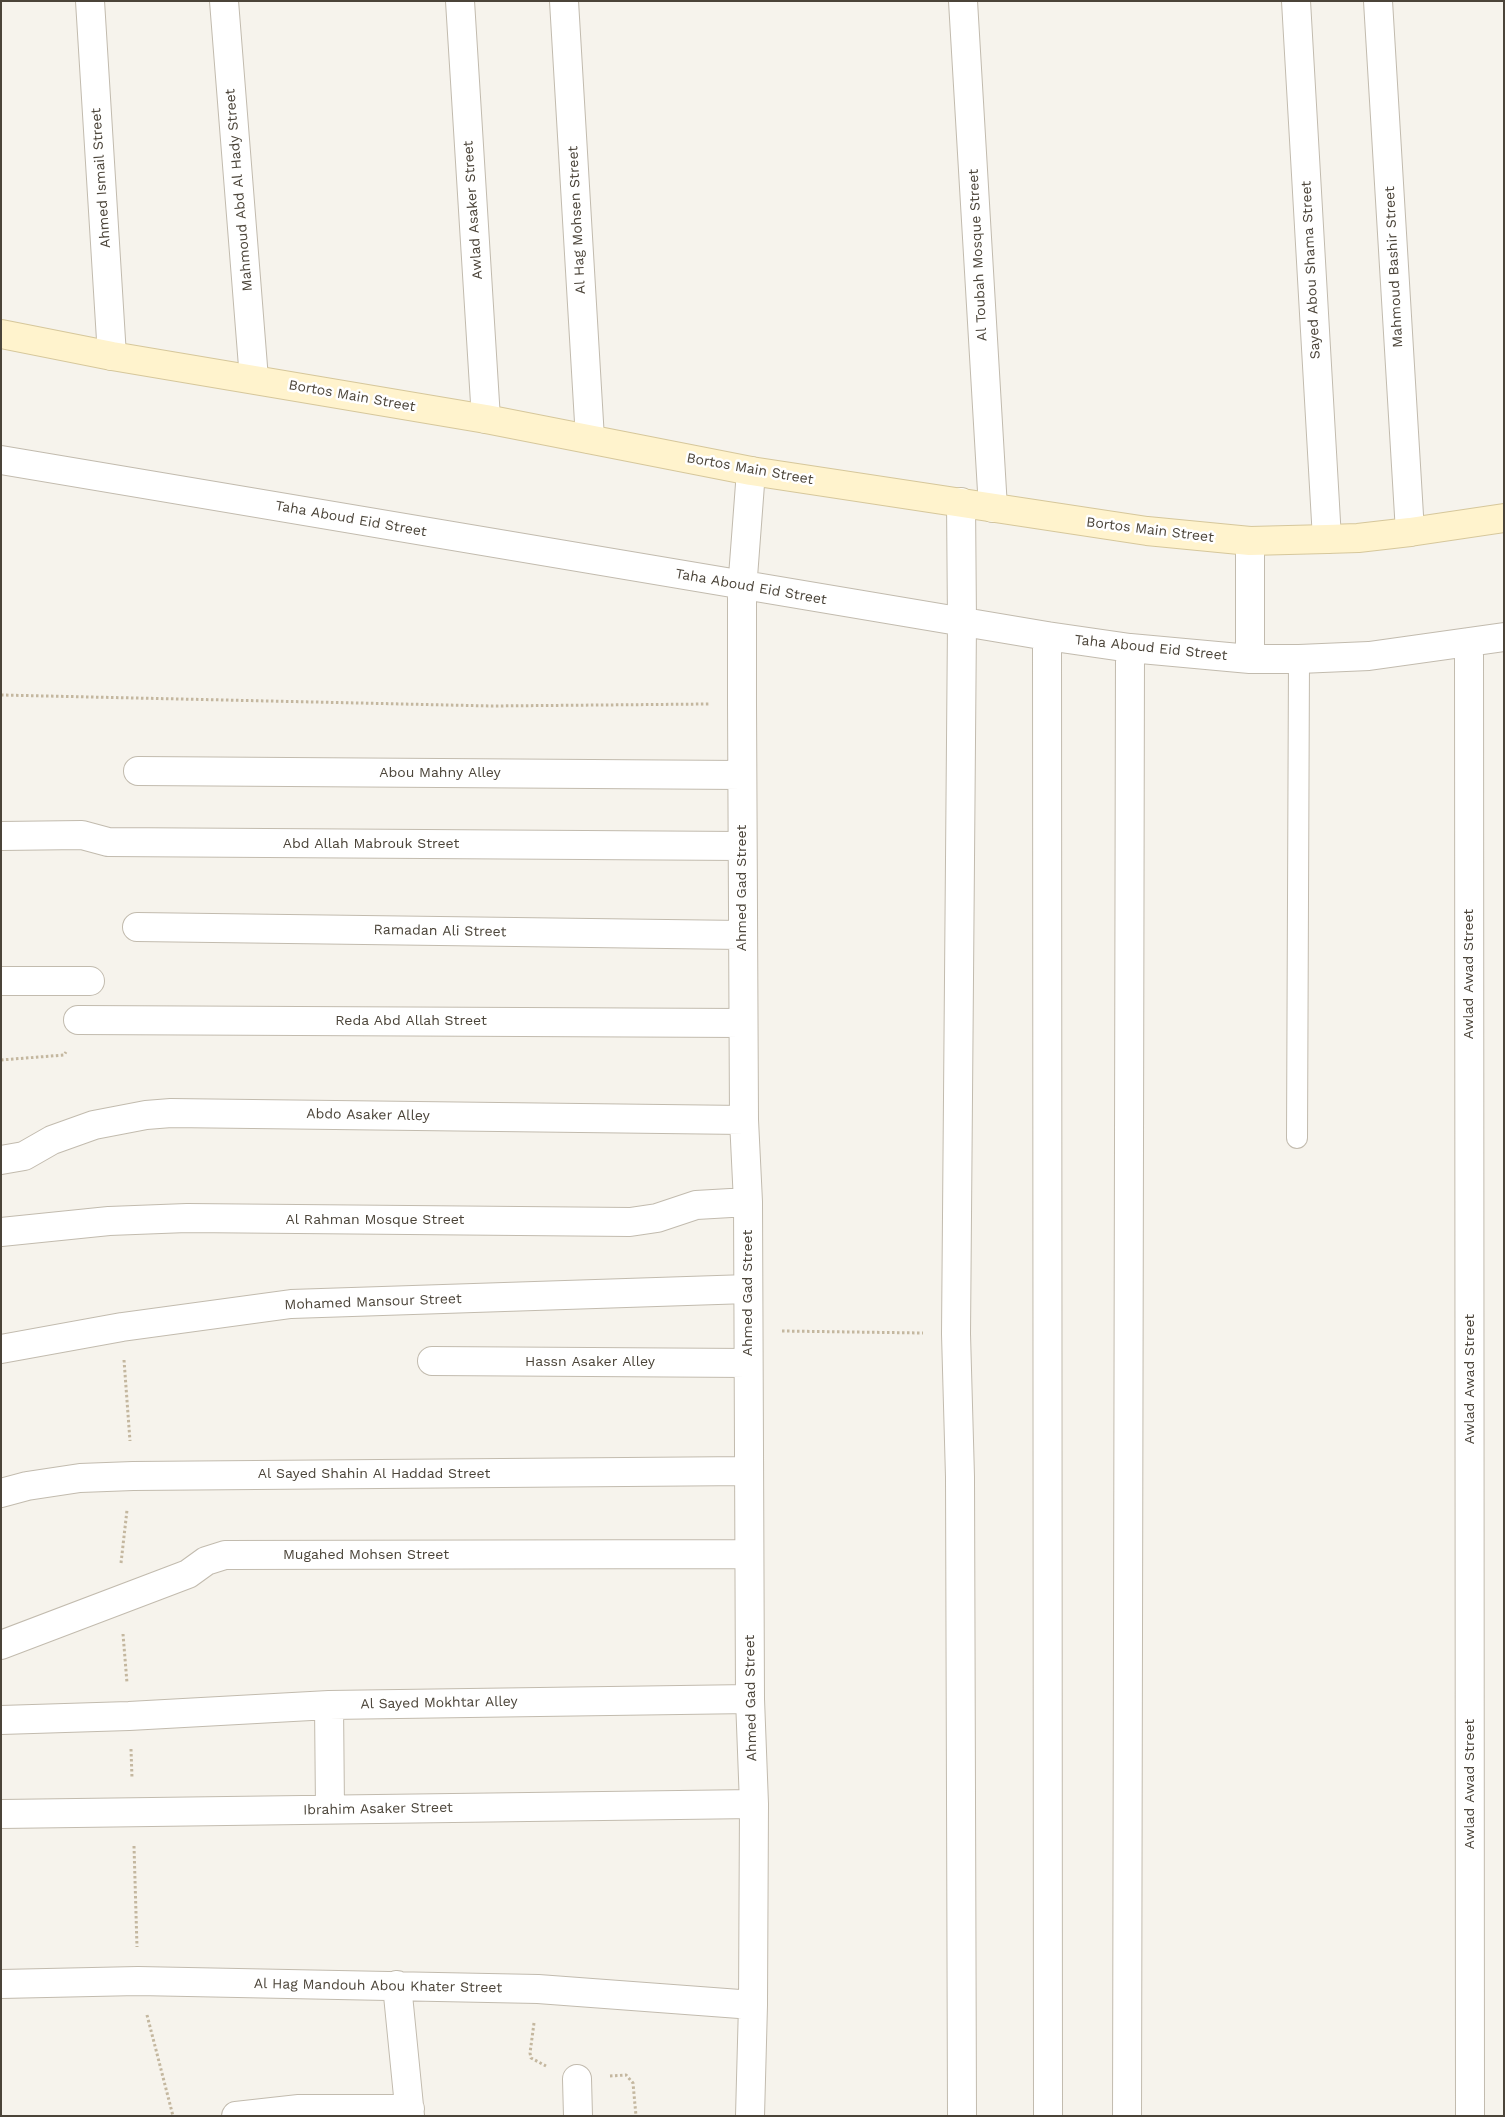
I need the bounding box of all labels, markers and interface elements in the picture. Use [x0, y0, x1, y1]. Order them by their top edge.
street label: Mahmoud Abd Al Hady Street [222, 88, 256, 292]
street label: Ahmed Ismail Street [88, 107, 114, 249]
street label: Awlad Asaker Street [460, 140, 486, 280]
street label: Al Hag Mohsen Street [565, 145, 589, 295]
street label: Al Toubah Mosque Street [965, 168, 991, 342]
street label: Sayed Abou Shama Street [1298, 180, 1324, 360]
street label: Mahmoud Bashir Street [1381, 186, 1407, 348]
street label: Bortos Main Street [287, 377, 417, 415]
street label: Bortos Main Street [685, 450, 815, 488]
street label: Taha Aboud Eid Street [274, 497, 428, 541]
street label: Bortos Main Street [1085, 514, 1215, 546]
street label: Taha Aboud Eid Street [674, 565, 828, 609]
street label: Taha Aboud Eid Street [1074, 632, 1228, 664]
street label: Abou Mahny Alley [379, 765, 501, 781]
street label: Ahmed Gad Street [734, 825, 750, 951]
street label: Abd Allah Mabrouk Street [283, 836, 459, 852]
street label: Awlad Awad Street [1461, 909, 1477, 1039]
street label: Ramadan Ali Street [373, 921, 507, 941]
street label: Reda Abd Allah Street [335, 1013, 487, 1029]
street label: Abdo Asaker Alley [306, 1106, 430, 1124]
street label: Al Rahman Mosque Street [286, 1212, 464, 1228]
street label: Ahmed Gad Street [740, 1230, 756, 1356]
street label: Mohamed Mansour Street [284, 1291, 462, 1313]
street label: Awlad Awad Street [1462, 1314, 1478, 1444]
street label: Hassn Asaker Alley [525, 1354, 655, 1370]
street label: Al Sayed Shahin Al Haddad Street [258, 1466, 490, 1482]
street label: Mugahed Mohsen Street [283, 1547, 449, 1563]
street label: Ahmed Gad Street [741, 1635, 761, 1761]
street label: Al Sayed Mokhtar Alley [360, 1693, 518, 1713]
street label: Awlad Awad Street [1462, 1719, 1478, 1849]
street label: Ibrahim Asaker Street [303, 1799, 453, 1819]
street label: Al Hag Mandouh Abou Khater Street [254, 1975, 502, 1997]

